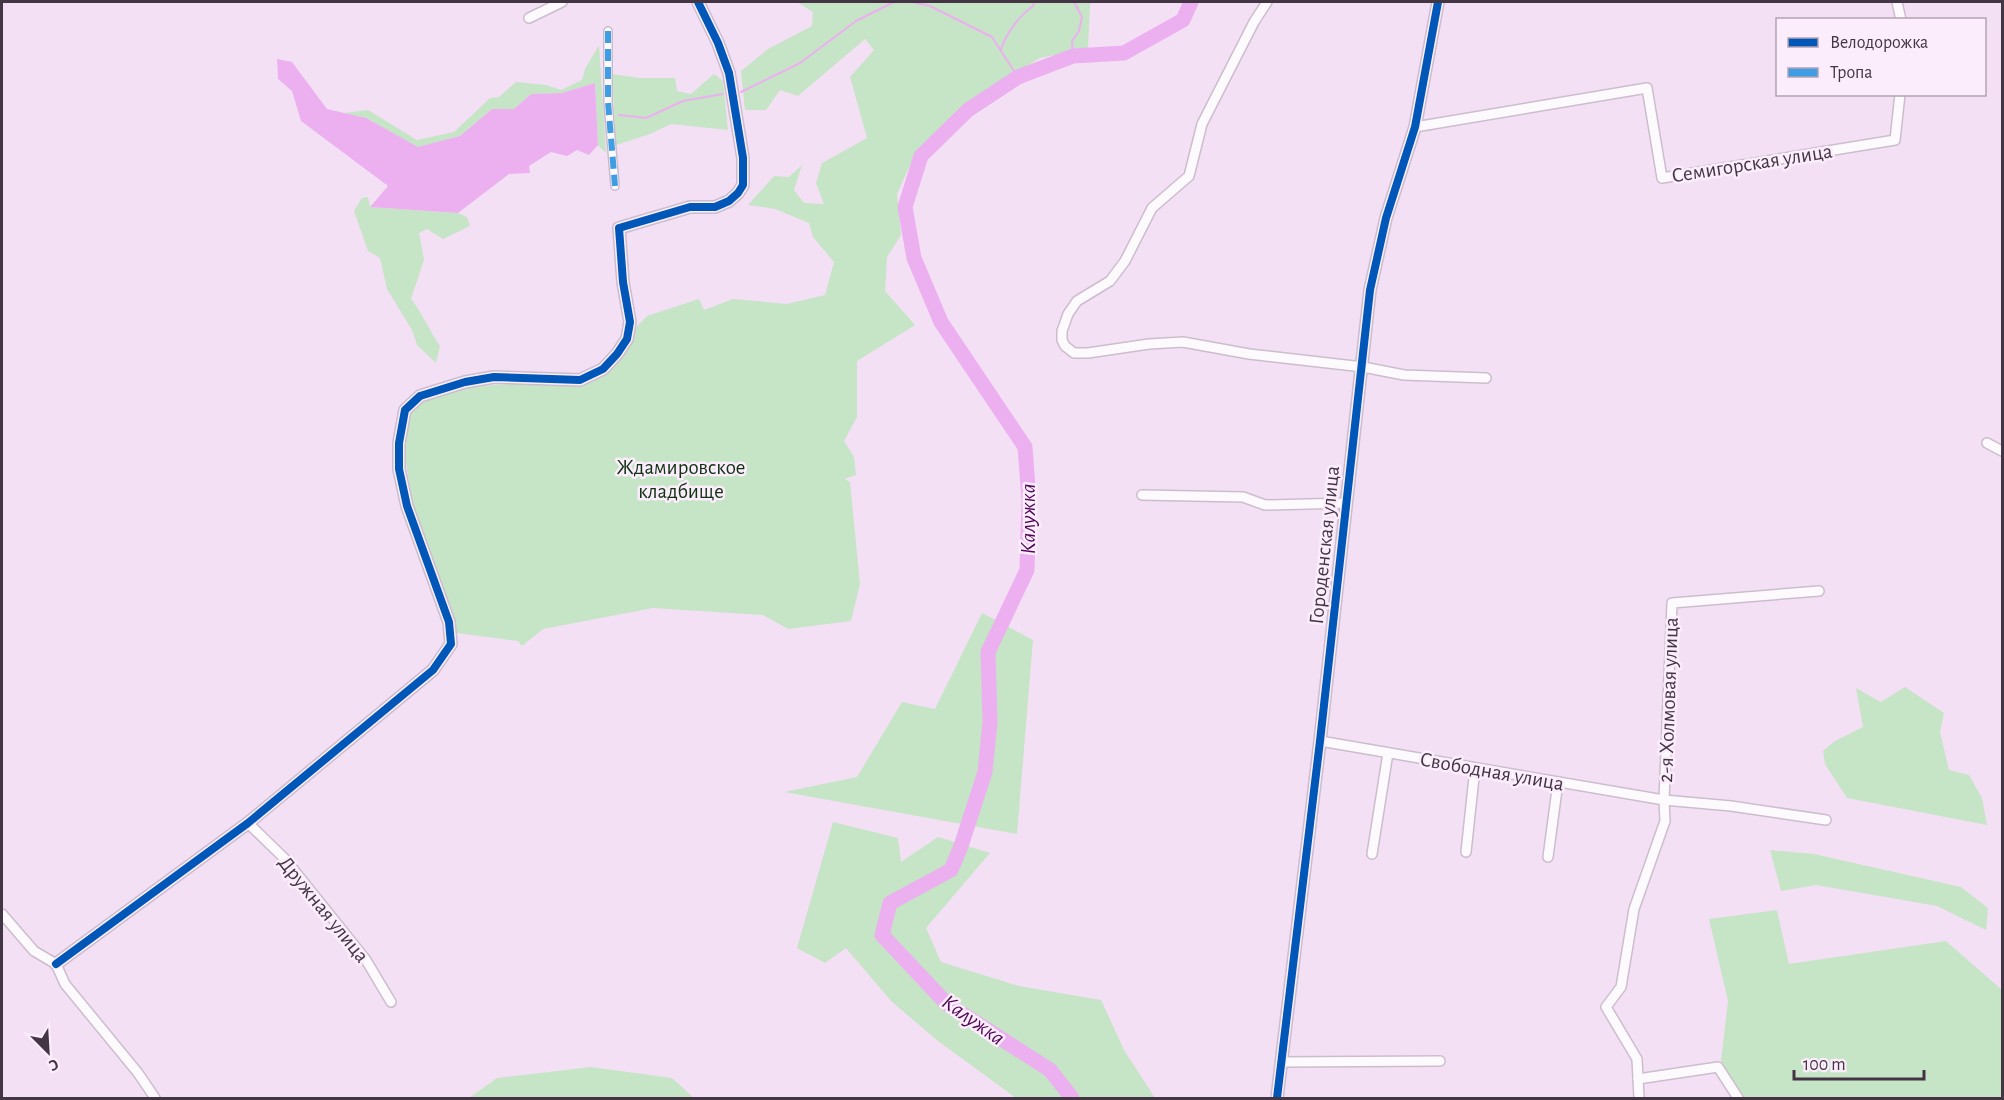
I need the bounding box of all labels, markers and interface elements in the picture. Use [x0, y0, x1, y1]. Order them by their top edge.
legend [1776, 18, 1986, 96]
text: Велодорожка [1830, 34, 1928, 52]
text: Тропа [1830, 64, 1873, 82]
street label: Семигорская улица [1670, 140, 1834, 187]
park label: Ждамировское кладбище [617, 457, 745, 502]
street label: Городенская улица [1306, 464, 1343, 625]
water label: Калужка [1017, 484, 1039, 554]
street label: 2-я Холмовая улица [1655, 616, 1682, 783]
street label: Свободная улица [1418, 748, 1566, 795]
street label: Дружная улица [274, 852, 373, 967]
water label: Калужка [938, 991, 1009, 1049]
north arrow [18, 1022, 78, 1082]
scale bar [1794, 1043, 1924, 1081]
text: С [46, 1056, 61, 1074]
text: 100 m [1803, 1056, 1846, 1074]

